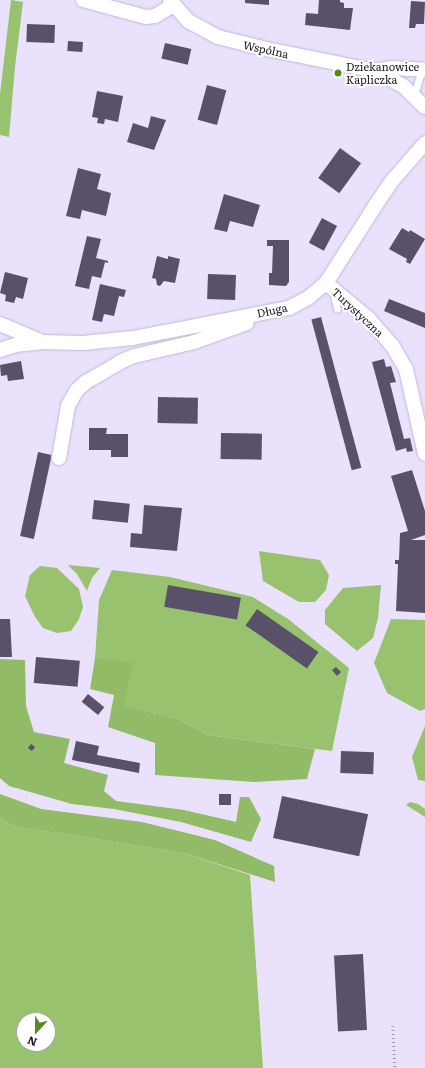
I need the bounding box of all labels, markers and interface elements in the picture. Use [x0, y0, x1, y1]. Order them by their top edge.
street label: Wspólna [242, 38, 290, 60]
place label: Dziekanowice Kapliczka [346, 60, 419, 86]
marker: Dziekanowice Kapliczka [333, 68, 343, 78]
street label: Turystyczna [330, 285, 386, 339]
street label: Długa [256, 300, 288, 320]
north arrow [16, 1012, 56, 1052]
text: N [25, 1033, 39, 1051]

